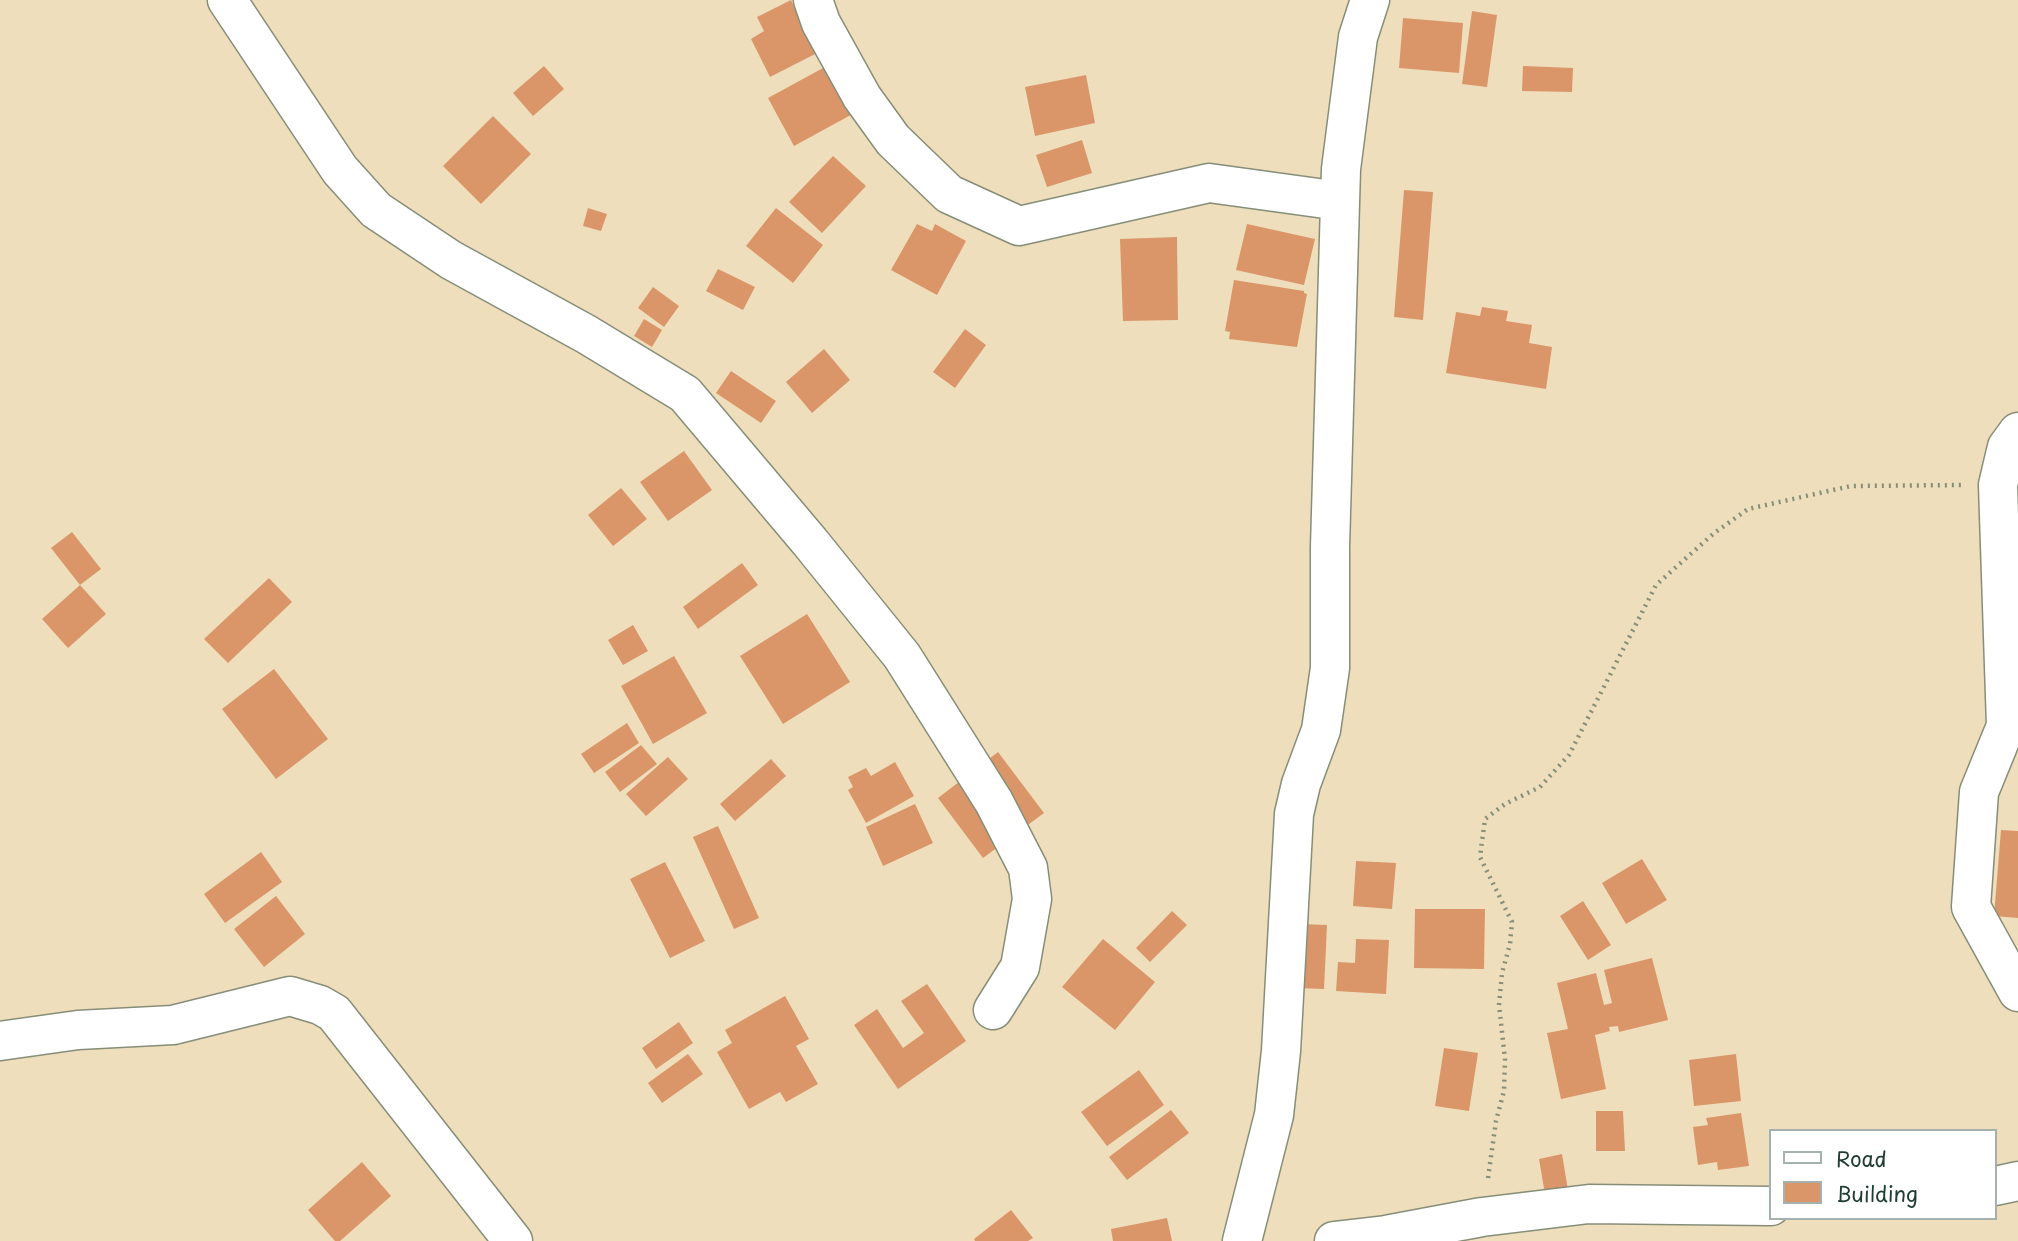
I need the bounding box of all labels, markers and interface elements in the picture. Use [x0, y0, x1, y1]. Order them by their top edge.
legend [1770, 1129, 1997, 1220]
text: Road [1836, 1142, 1887, 1174]
text: Building [1836, 1177, 1918, 1209]

